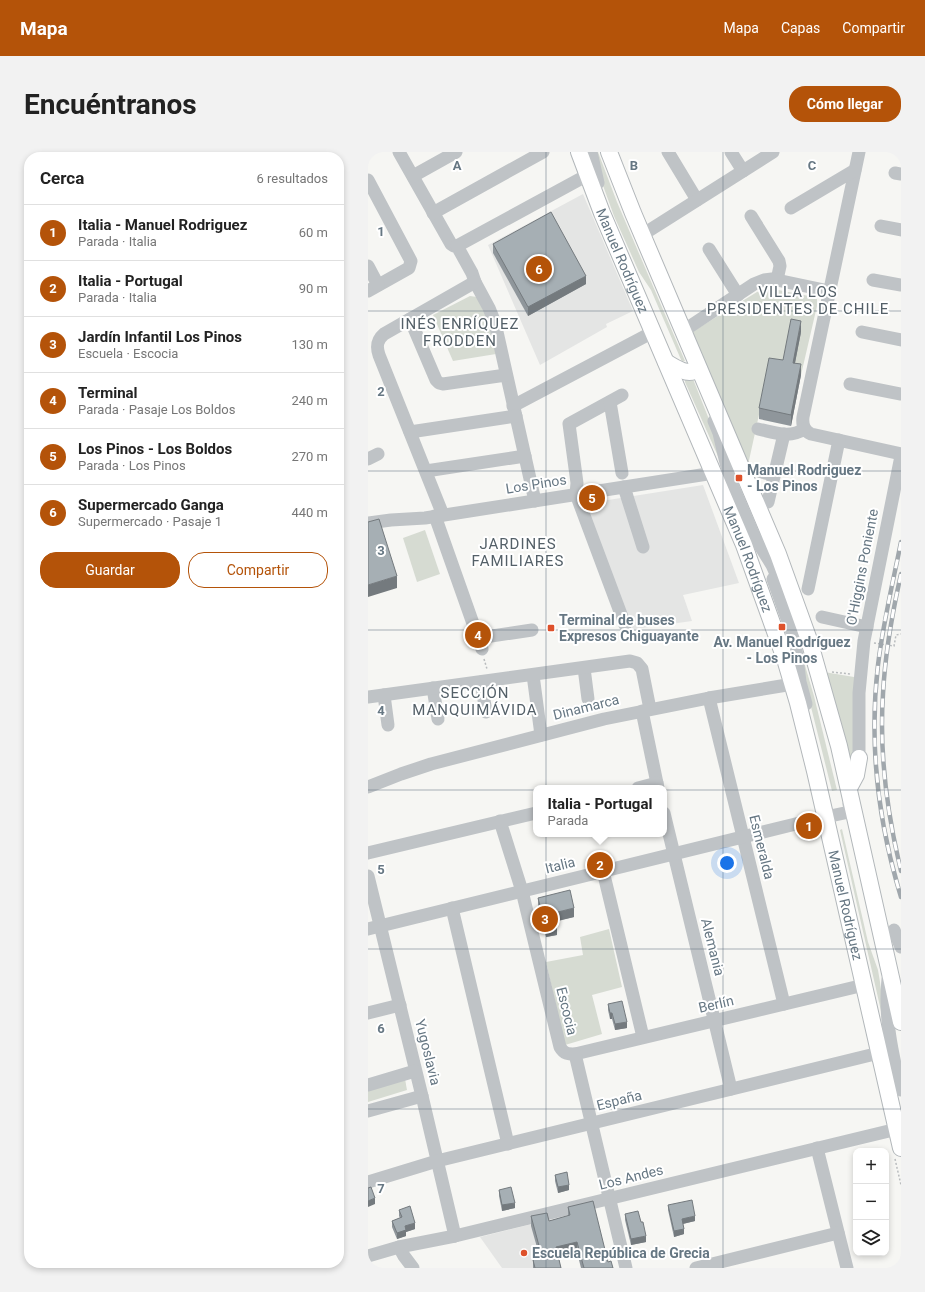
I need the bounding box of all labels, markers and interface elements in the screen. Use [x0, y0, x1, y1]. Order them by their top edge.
text: Mapa [20, 17, 68, 40]
text: Mapa [724, 20, 759, 36]
text: Capas [781, 20, 820, 36]
text: Compartir [842, 20, 905, 36]
button: Cómo llegar [789, 86, 901, 122]
text: Encuéntranos [24, 88, 197, 121]
text: A [453, 158, 462, 173]
text: B [630, 158, 638, 173]
text: C [808, 158, 817, 173]
text: Cerca [40, 168, 84, 188]
text: 6 resultados [256, 171, 328, 186]
street label: Manuel Rodríguez [593, 206, 652, 315]
text: Italia - Manuel Rodriguez [78, 216, 247, 234]
text: 1 [377, 224, 385, 239]
text: 1 [49, 225, 57, 240]
text: 60 m [299, 225, 328, 240]
text: Parada · Italia [78, 234, 157, 249]
pin: 6 [526, 254, 552, 284]
text: Italia - Portugal [78, 272, 183, 290]
text: 2 [49, 281, 57, 296]
text: 90 m [299, 281, 328, 296]
district label: VILLA LOS PRESIDENTES DE CHILE [707, 283, 889, 318]
text: Parada · Italia [78, 290, 157, 305]
district label: INÉS ENRÍQUEZ FRODDEN [400, 315, 520, 350]
text: Jardín Infantil Los Pinos [78, 328, 242, 346]
text: 3 [49, 337, 57, 352]
text: 130 m [291, 337, 328, 352]
text: Escuela · Escocia [78, 346, 178, 361]
text: Terminal [78, 384, 138, 402]
text: 2 [377, 384, 385, 399]
text: 4 [49, 393, 57, 408]
text: 240 m [291, 393, 328, 408]
text: Parada · Pasaje Los Boldos [78, 402, 235, 417]
text: Los Pinos - Los Boldos [78, 440, 232, 458]
text: 5 [49, 449, 57, 464]
text: 270 m [291, 449, 328, 464]
text: Parada · Los Pinos [78, 458, 186, 473]
place label: Manuel Rodriguez - Los Pinos [747, 462, 861, 494]
street label: Los Pinos [504, 471, 568, 497]
marker: Manuel Rodriguez - Los Pinos [734, 473, 744, 483]
pin: 5 [579, 483, 605, 513]
text: Supermercado Ganga [78, 496, 224, 514]
street label: Manuel Rodríguez [720, 504, 776, 614]
text: 6 [49, 505, 57, 520]
text: 440 m [291, 505, 328, 520]
street label: O'Higgins Poniente [843, 508, 881, 626]
text: Supermercado · Pasaje 1 [78, 514, 222, 529]
district label: JARDINES FAMILIARES [472, 535, 564, 570]
text: 3 [377, 543, 385, 558]
button: Guardar [40, 552, 180, 588]
button: Compartir [188, 552, 328, 588]
place label: Terminal de buses Expresos Chiguayante [559, 612, 699, 644]
pin: 4 [465, 620, 491, 650]
marker: Av. Manuel Rodríguez - Los Pinos [777, 622, 787, 632]
marker: Terminal de buses Expresos Chiguayante [546, 623, 556, 633]
place label: Av. Manuel Rodríguez - Los Pinos [713, 634, 851, 666]
district label: SECCIÓN MANQUIMÁVIDA [412, 684, 538, 719]
street label: Dinamarca [551, 691, 621, 723]
text: 4 [377, 703, 385, 718]
popup [533, 785, 667, 837]
text: Italia - Portugal [548, 795, 652, 813]
pin: 1 [796, 811, 822, 841]
text: Parada [548, 813, 588, 828]
street label: Esmeralda [746, 813, 778, 881]
street label: Manuel Rodríguez [825, 849, 866, 962]
pin: 2 [587, 850, 613, 880]
your location [717, 853, 737, 873]
street label: Italia [543, 854, 577, 876]
text: 5 [377, 862, 385, 877]
pin: 3 [532, 904, 558, 934]
street label: Alemania [698, 917, 728, 977]
street label: Escocia [553, 985, 581, 1037]
street label: Berlín [697, 992, 735, 1016]
street label: Yugoslavia [412, 1017, 444, 1087]
text: 6 [377, 1021, 385, 1036]
street label: España [595, 1087, 643, 1113]
map controls [853, 1148, 889, 1256]
button: + [853, 1148, 889, 1184]
street label: Los Andes [597, 1161, 665, 1193]
text: 7 [377, 1181, 385, 1196]
button: − [853, 1184, 889, 1220]
button: layers [853, 1220, 889, 1256]
place label: Escuela República de Grecia [532, 1245, 710, 1261]
marker: Escuela República de Grecia [519, 1248, 529, 1258]

